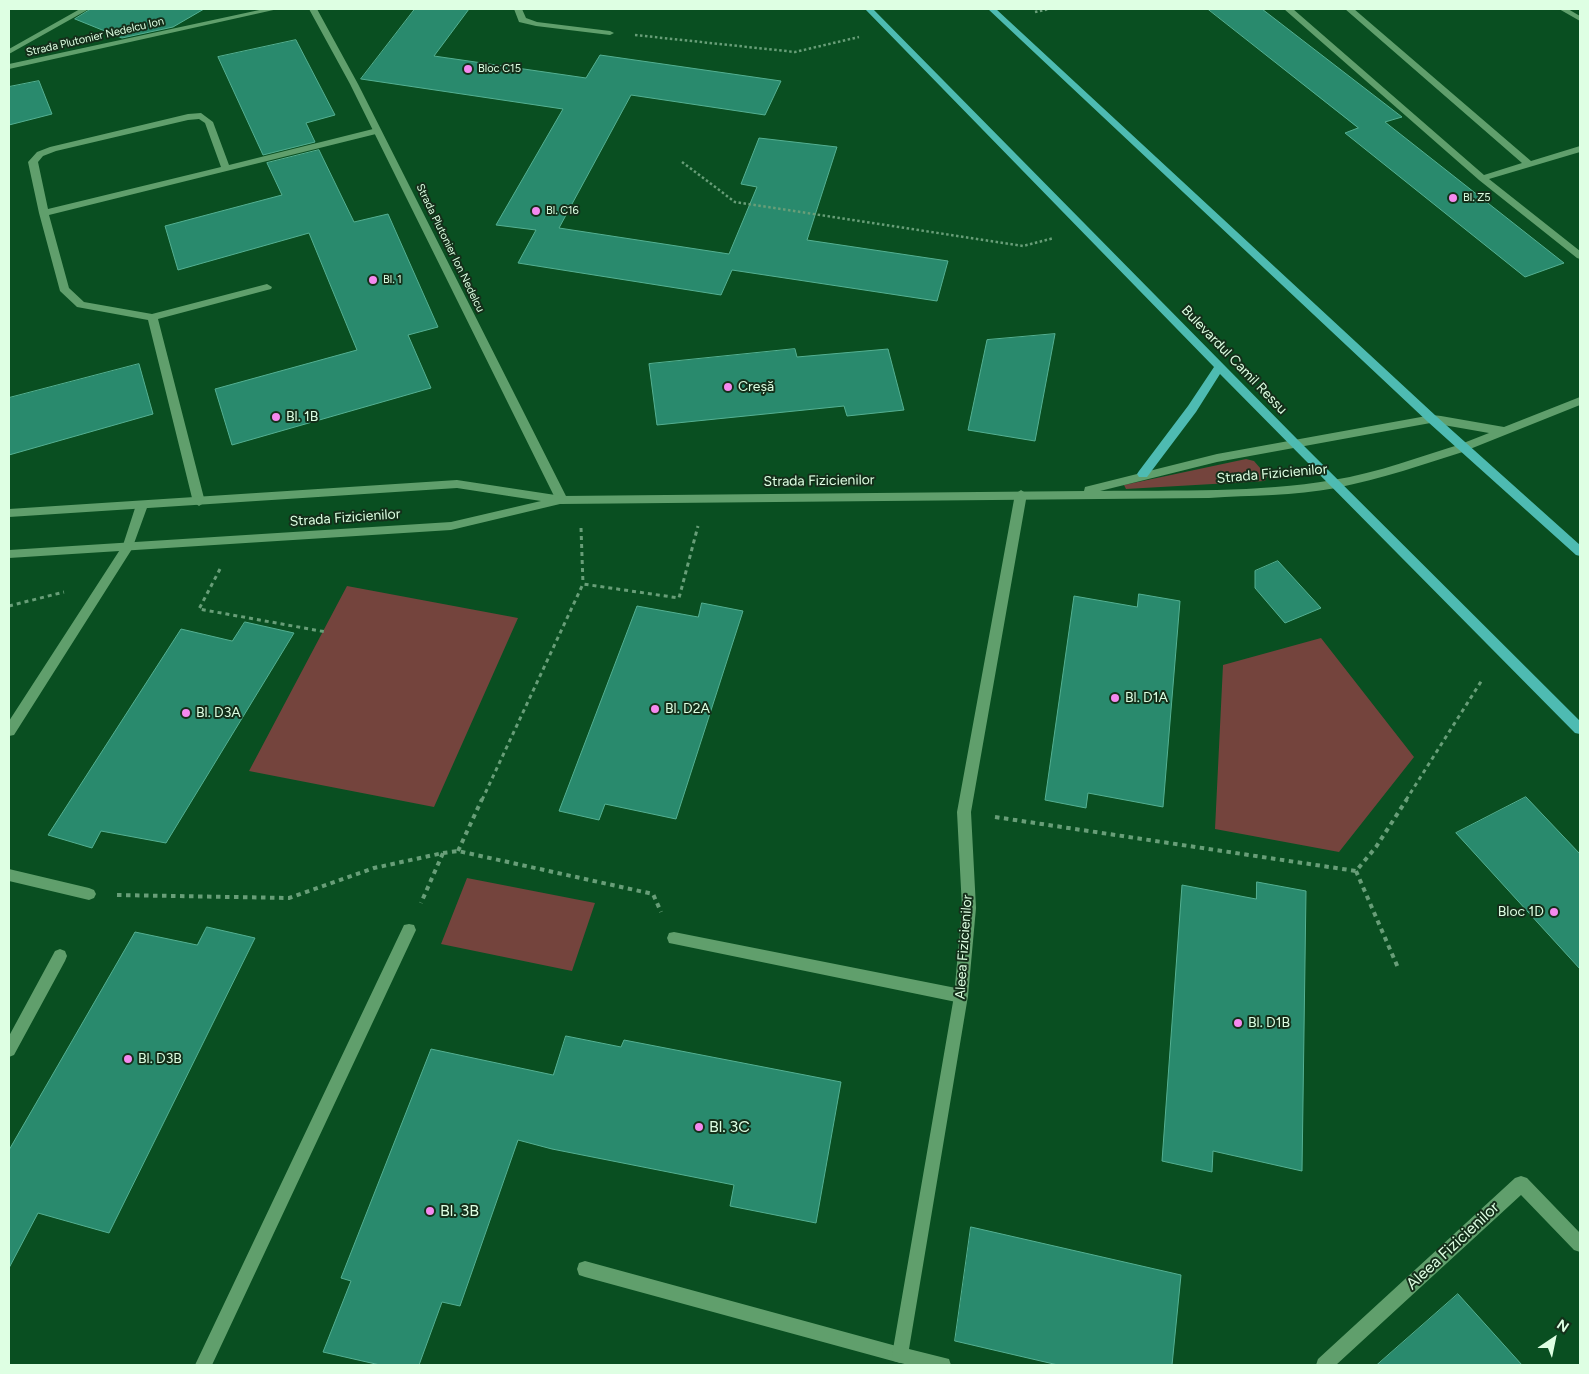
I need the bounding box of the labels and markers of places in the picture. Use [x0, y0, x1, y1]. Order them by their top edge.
place label: Bloc C15 [478, 62, 521, 76]
marker: Bloc C15 [462, 63, 474, 75]
place label: Bl. Z5 [1463, 191, 1491, 205]
marker: Bl. Z5 [1447, 192, 1459, 204]
place label: Bl. C16 [546, 204, 579, 218]
marker: Bl. C16 [530, 205, 542, 217]
place label: Bl. 1 [383, 273, 402, 287]
marker: Bl. 1 [367, 274, 379, 286]
place label: Creșă [738, 379, 774, 395]
marker: Creșă [722, 381, 734, 393]
place label: Bl. 1B [286, 409, 318, 425]
marker: Bl. 1B [270, 411, 282, 423]
place label: Bl. D1A [1125, 690, 1168, 706]
marker: Bl. D1A [1109, 692, 1121, 704]
place label: Bl. D2A [665, 701, 710, 717]
marker: Bl. D2A [649, 703, 661, 715]
place label: Bl. D3A [196, 705, 241, 721]
marker: Bl. D3A [180, 707, 192, 719]
place label: Bloc 1D [1498, 904, 1544, 920]
marker: Bloc 1D [1548, 906, 1560, 918]
place label: Bl. D1B [1248, 1015, 1290, 1031]
marker: Bl. D1B [1232, 1017, 1244, 1029]
place label: Bl. D3B [138, 1051, 182, 1067]
marker: Bl. D3B [122, 1053, 134, 1065]
place label: Bl. 3C [709, 1117, 750, 1137]
marker: Bl. 3C [693, 1121, 705, 1133]
place label: Bl. 3B [440, 1201, 479, 1221]
marker: Bl. 3B [424, 1205, 436, 1217]

